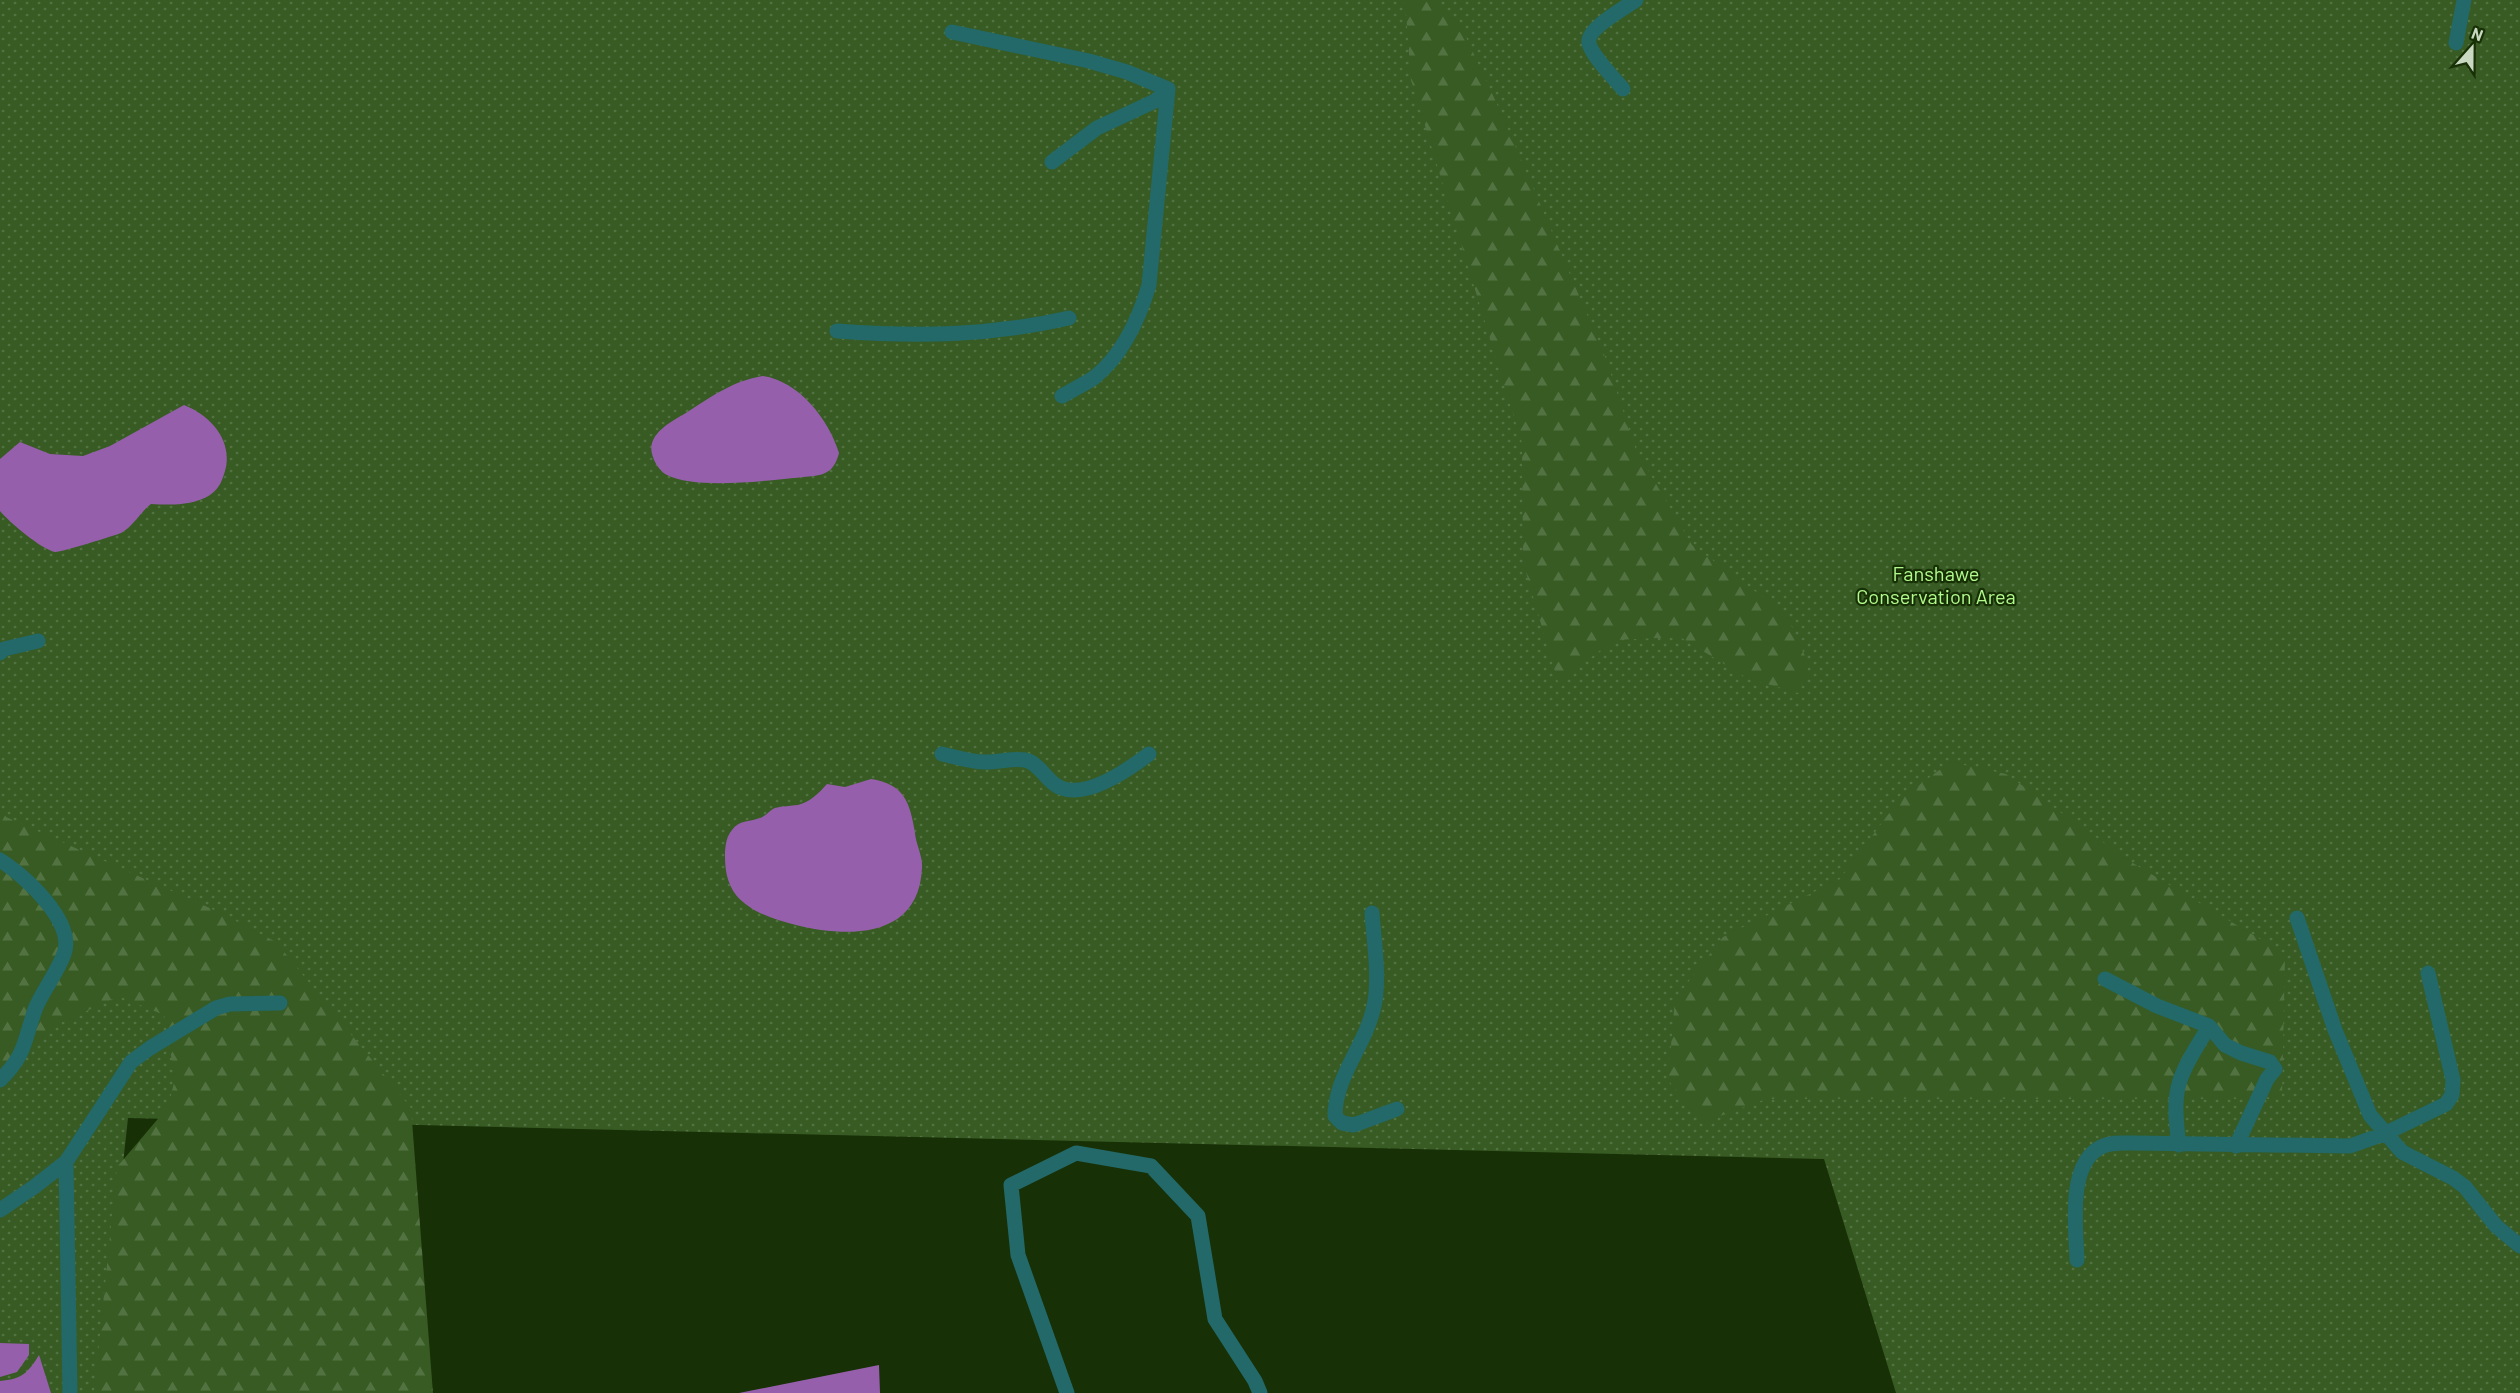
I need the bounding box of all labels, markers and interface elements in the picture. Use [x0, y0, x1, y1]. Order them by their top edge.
north arrow [2442, 18, 2502, 78]
text: N [2469, 23, 2486, 44]
park label: Fanshawe Conservation Area [1856, 561, 2016, 608]

